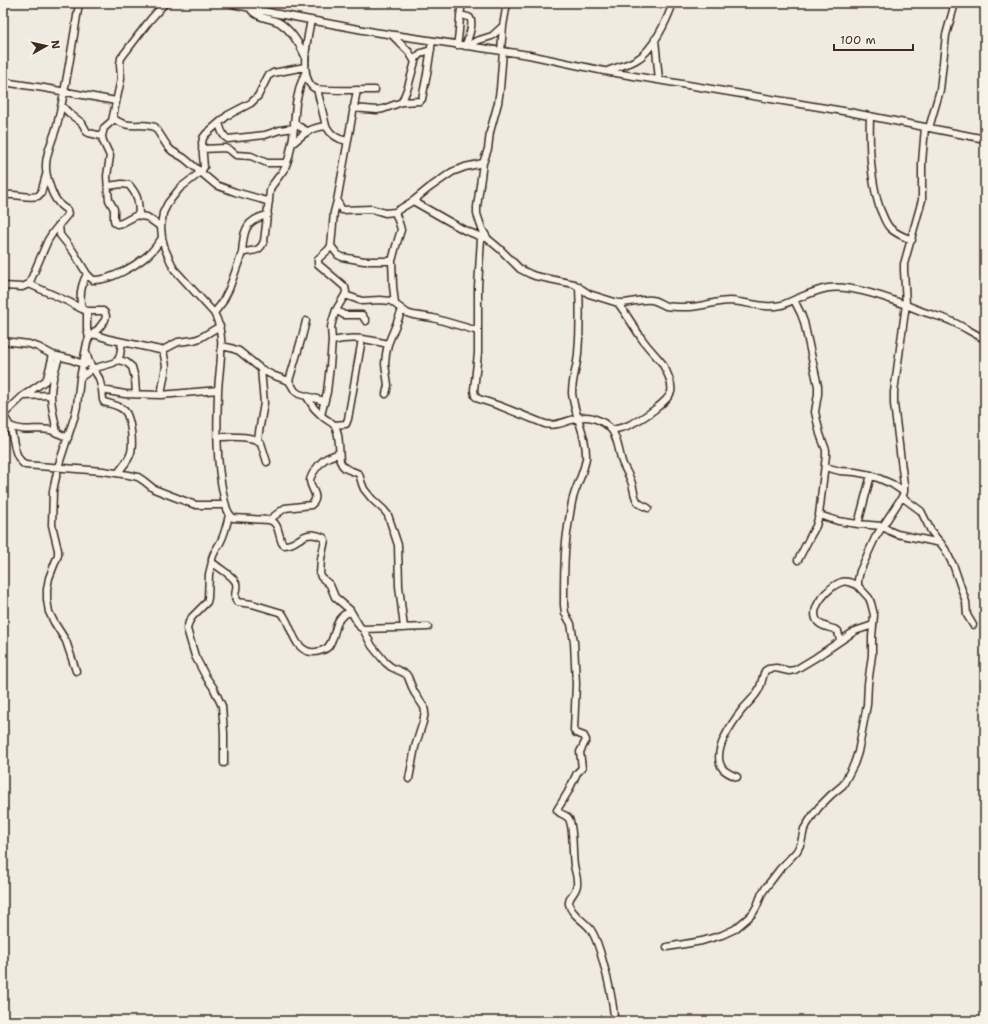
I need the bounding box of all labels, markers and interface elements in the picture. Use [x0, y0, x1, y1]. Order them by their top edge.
north arrow [26, 26, 66, 66]
scale bar [834, 26, 913, 52]
text: 100 m [840, 32, 876, 48]
text: N [47, 39, 63, 50]

